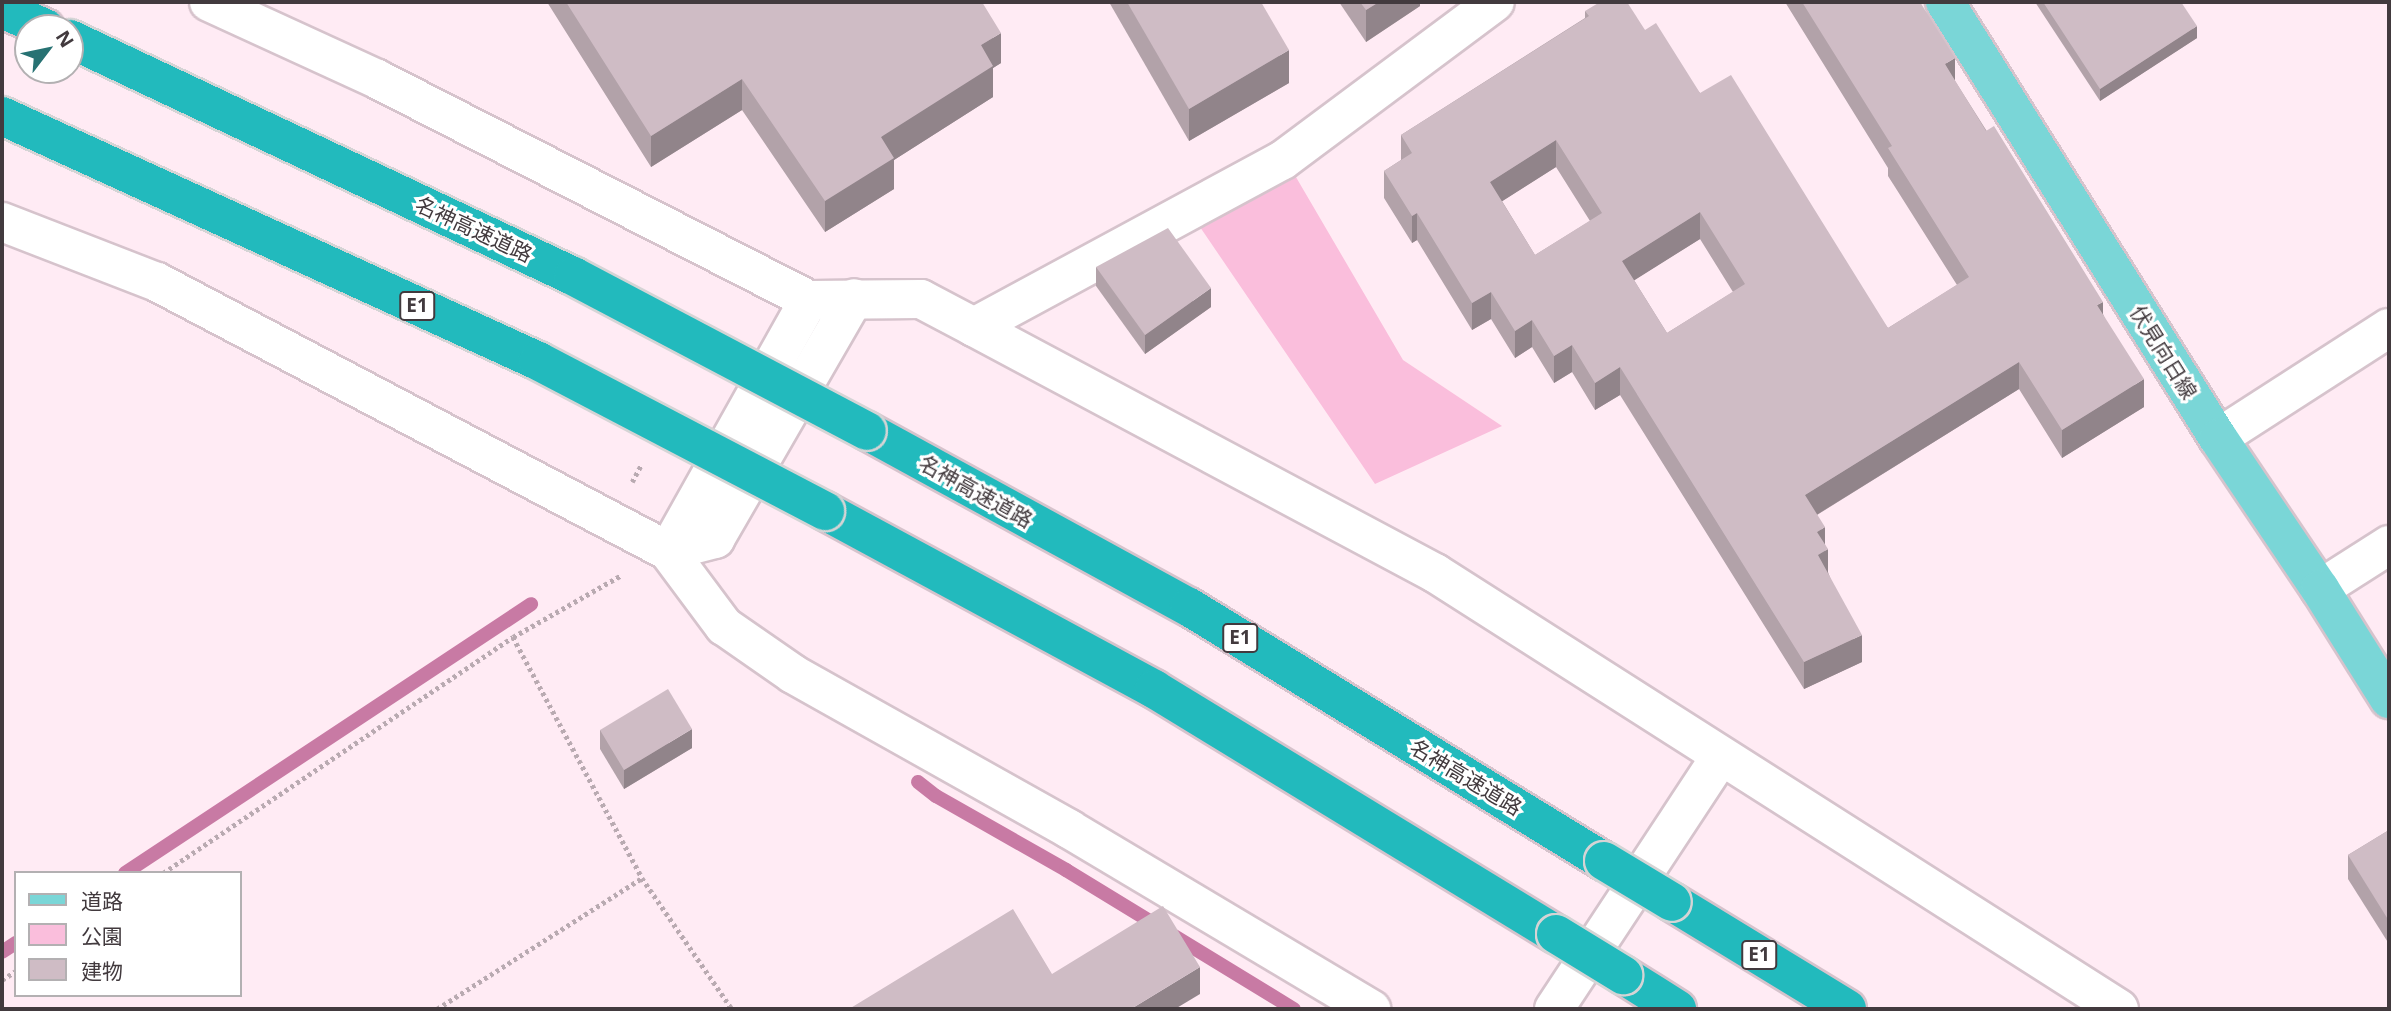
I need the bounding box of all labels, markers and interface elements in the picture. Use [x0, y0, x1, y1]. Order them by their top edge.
north arrow [14, 14, 84, 84]
text: N [50, 25, 80, 52]
street label: 名神高速道路 [412, 191, 536, 267]
road number: E1 [398, 290, 436, 322]
street label: 伏見向日線 [2125, 301, 2203, 403]
street label: 名神高速道路 [915, 449, 1037, 533]
road number: E1 [1221, 622, 1259, 653]
street label: 名神高速道路 [1406, 734, 1526, 820]
legend [14, 871, 242, 997]
text: 道路 [81, 887, 123, 915]
text: 公園 [81, 922, 123, 950]
road number: E1 [1740, 939, 1778, 970]
text: 建物 [81, 957, 123, 985]

